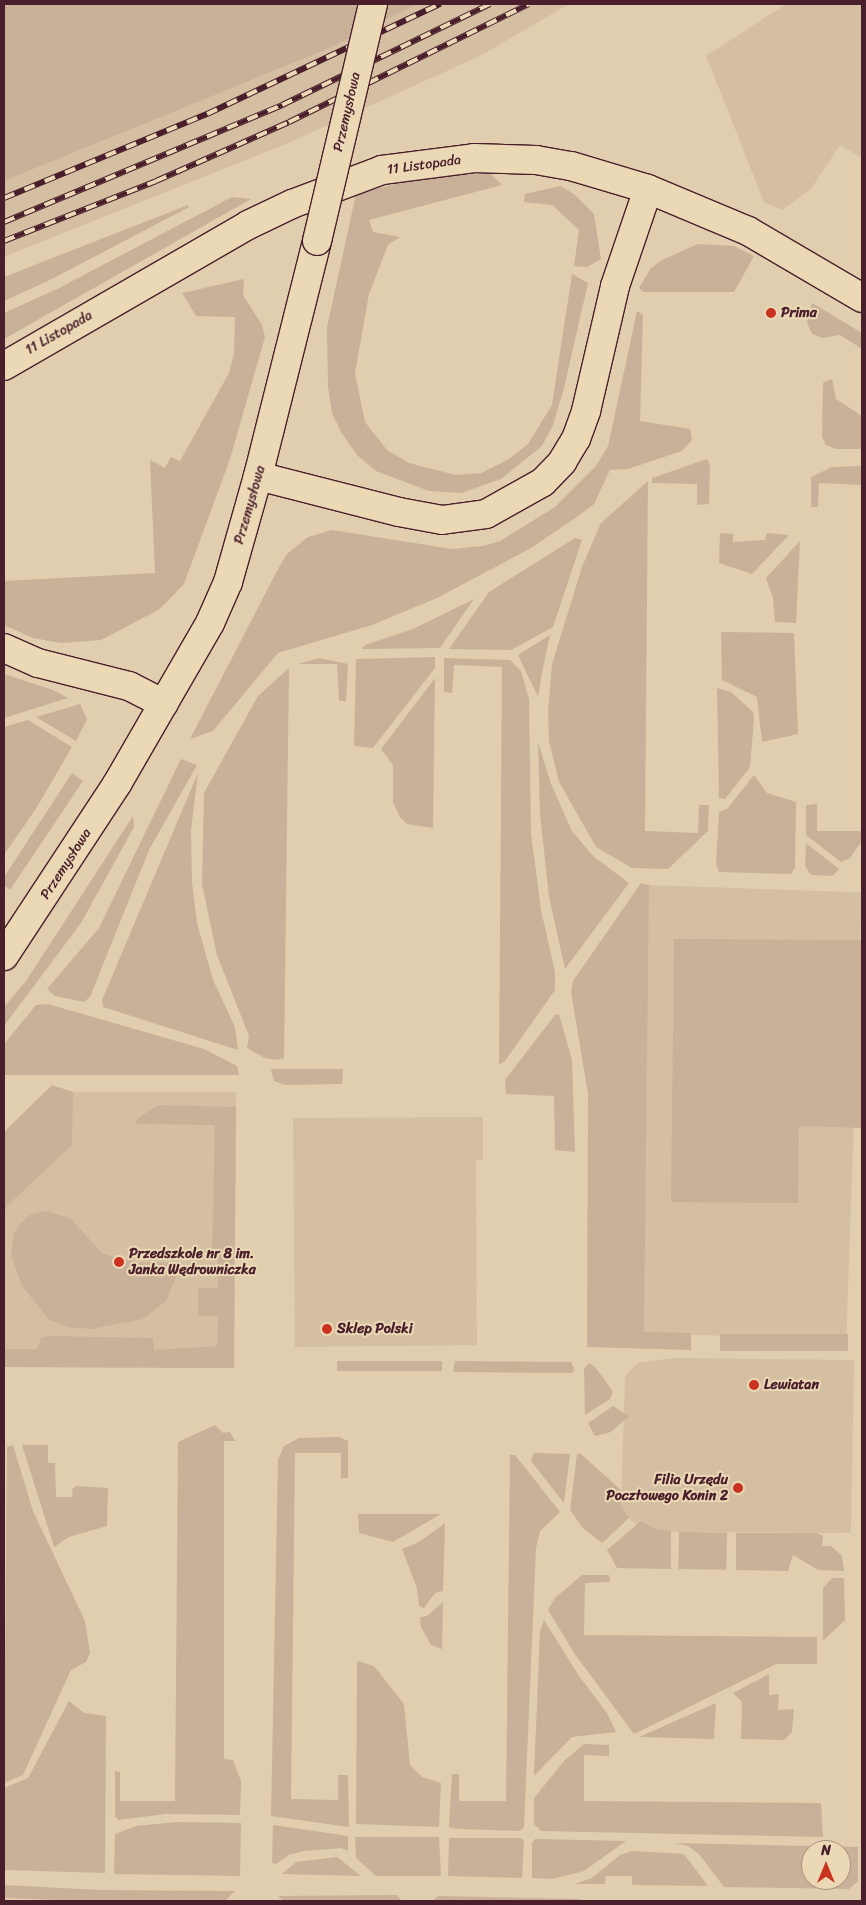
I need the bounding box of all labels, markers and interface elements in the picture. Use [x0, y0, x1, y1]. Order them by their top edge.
street label: Przemysłowa [330, 71, 364, 153]
street label: 11 Listopada [386, 151, 462, 179]
place label: Prima [781, 305, 817, 321]
street label: 11 Listopada [23, 307, 95, 359]
marker: Prima [765, 307, 777, 319]
street label: Przemysłowa [231, 464, 269, 546]
street label: Przemysłowa [37, 825, 95, 903]
place label: Przedszkole nr 8 im. Janka Wędrowniczka [129, 1246, 256, 1278]
marker: Przedszkole nr 8 im. Janka Wędrowniczka [113, 1256, 125, 1268]
place label: Sklep Polski [337, 1321, 413, 1337]
marker: Sklep Polski [321, 1323, 333, 1335]
place label: Lewiatan [764, 1377, 819, 1393]
marker: Lewiatan [748, 1379, 760, 1391]
place label: Filia Urzędu Pocztowego Konin 2 [605, 1472, 728, 1504]
marker: Filia Urzędu Pocztowego Konin 2 [732, 1482, 744, 1494]
text: N [821, 1838, 831, 1863]
north arrow [801, 1840, 851, 1890]

